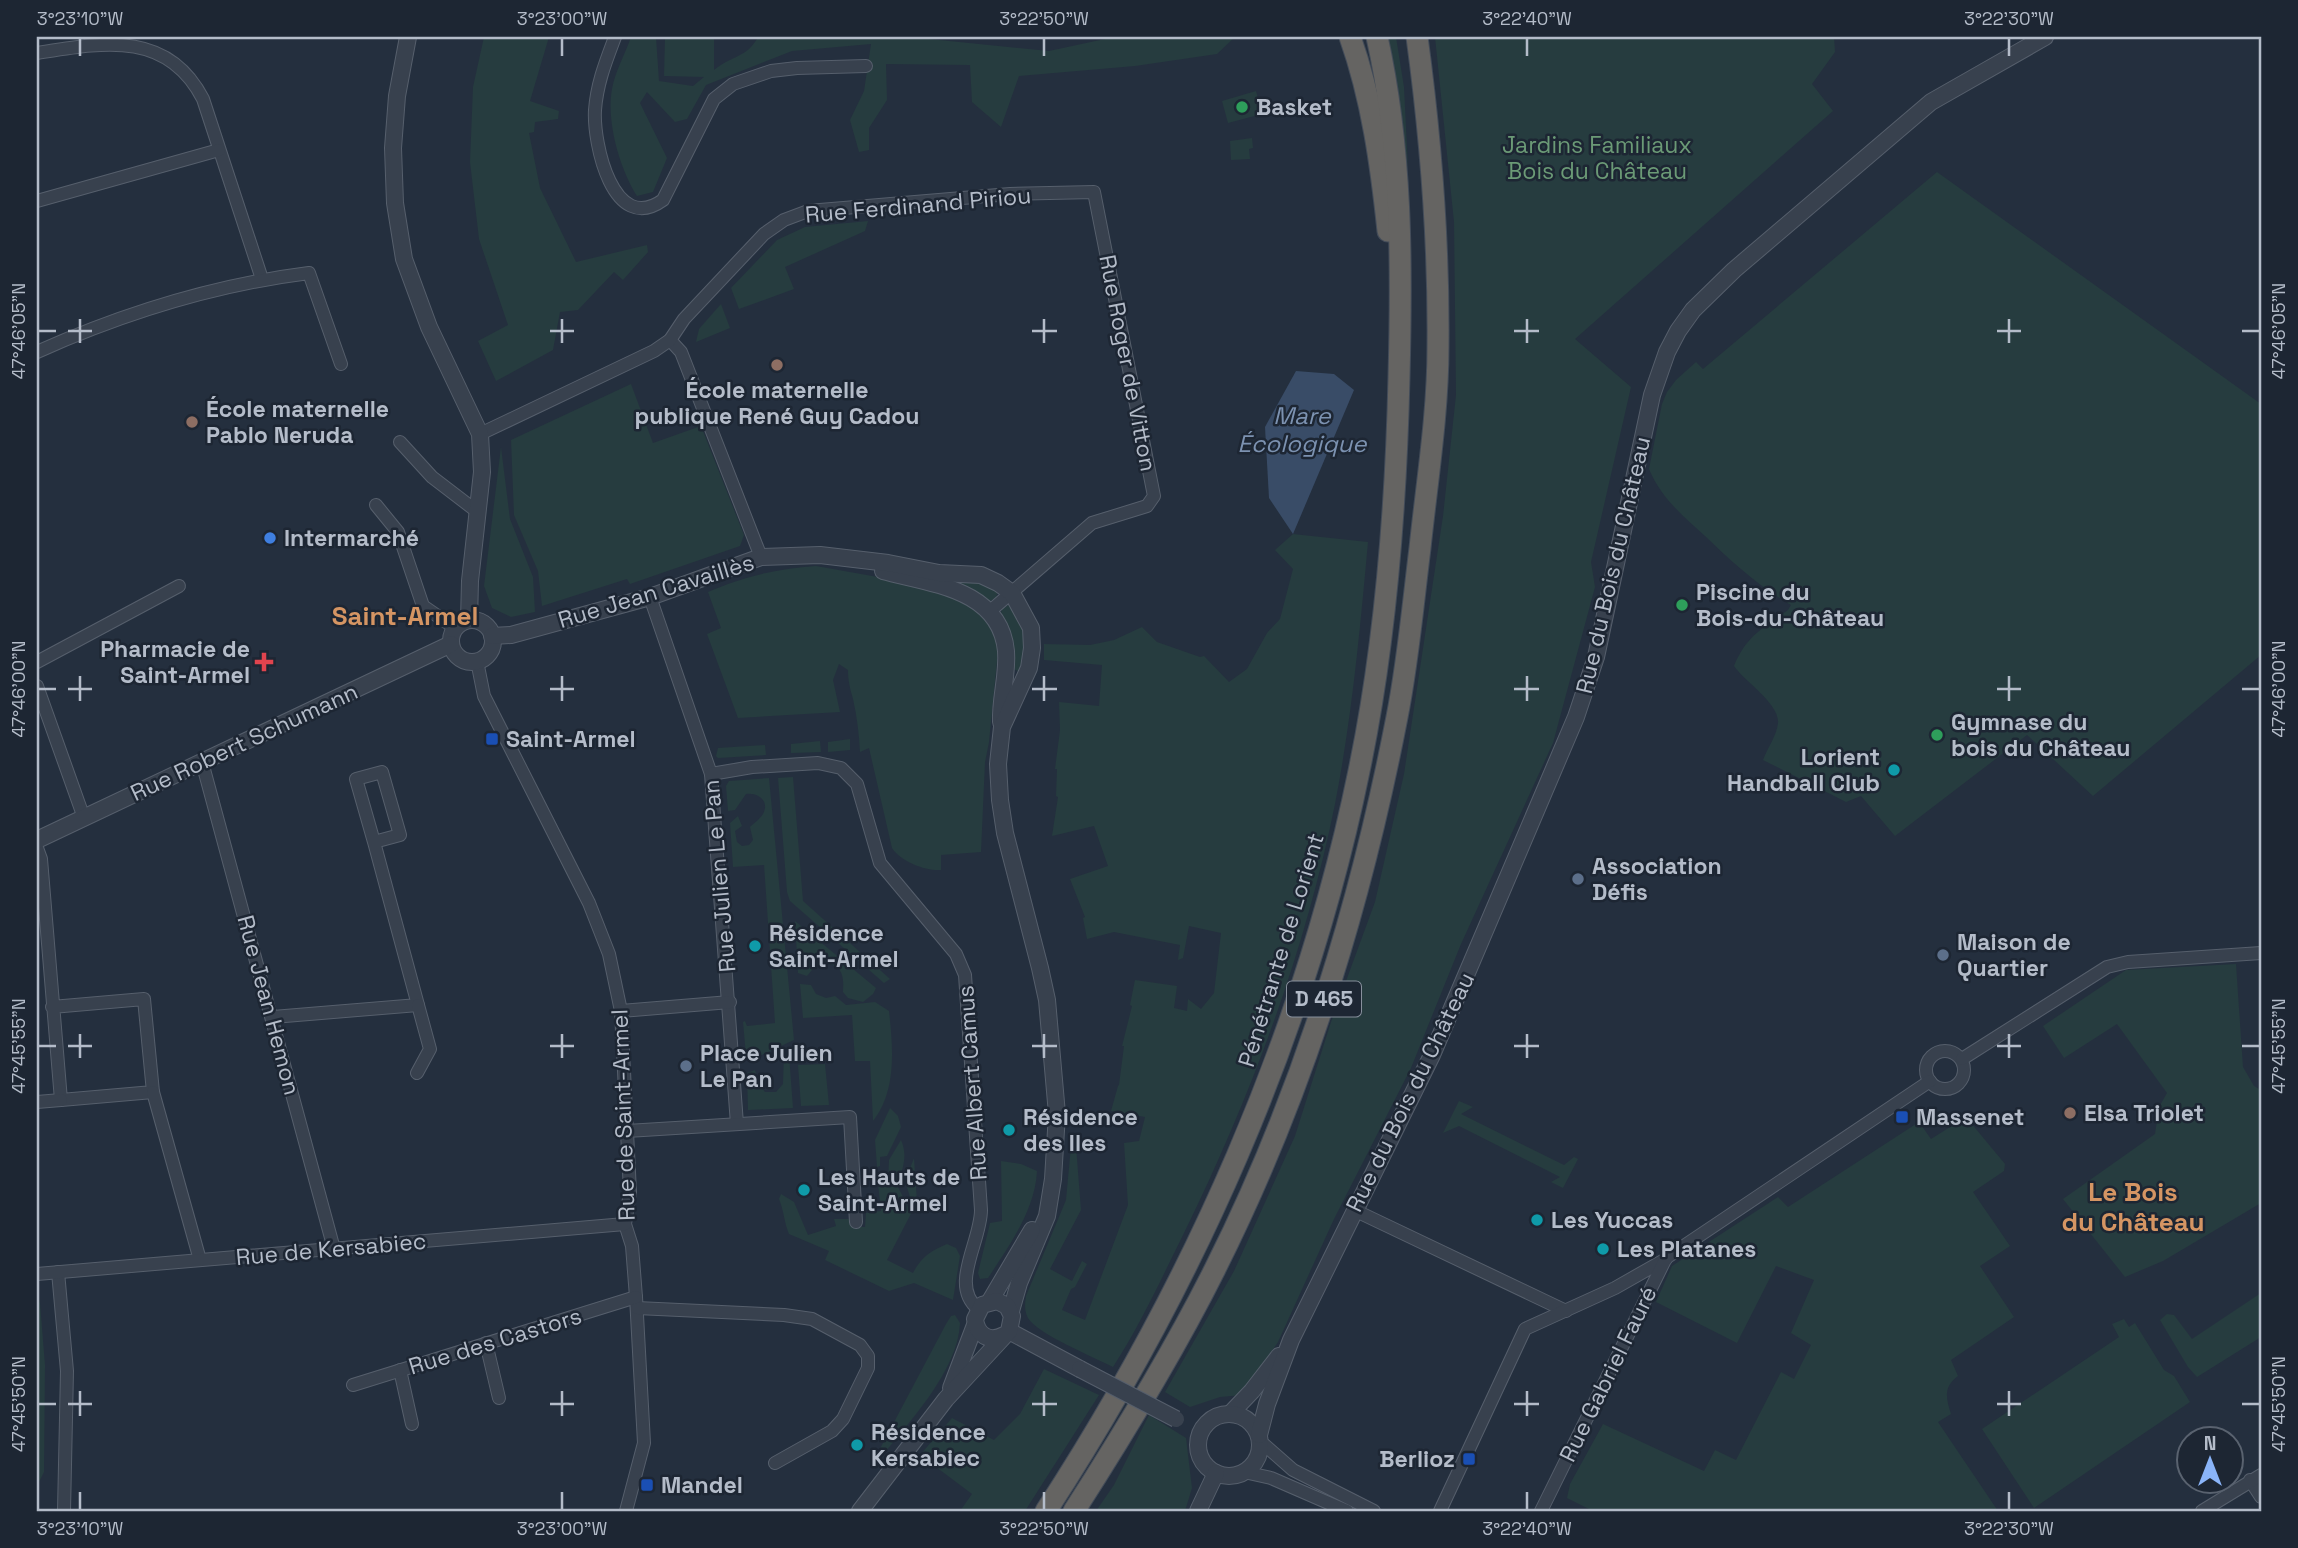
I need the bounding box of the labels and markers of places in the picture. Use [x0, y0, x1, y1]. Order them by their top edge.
place label: Basket [1256, 92, 1332, 122]
marker: Basket [1234, 99, 1250, 115]
marker: École maternelle publique René Guy Cadou [769, 357, 785, 373]
place label: École maternelle publique René Guy Cadou [635, 375, 920, 431]
place label: École maternelle Pablo Neruda [206, 394, 389, 450]
marker: École maternelle Pablo Neruda [184, 414, 200, 430]
place label: Intermarché [284, 523, 419, 553]
marker: Intermarché [262, 530, 278, 546]
place label: Piscine du Bois-du-Château [1696, 577, 1884, 633]
marker: Piscine du Bois-du-Château [1674, 597, 1690, 613]
place label: Pharmacie de Saint-Armel [100, 634, 250, 690]
marker: Pharmacie de Saint-Armel [256, 654, 272, 670]
place label: Gymnase du bois du Château [1951, 707, 2130, 763]
place label: Saint-Armel [506, 724, 636, 754]
marker: Gymnase du bois du Château [1929, 727, 1945, 743]
marker: Saint-Armel [484, 731, 500, 747]
place label: Lorient Handball Club [1727, 742, 1880, 798]
marker: Lorient Handball Club [1886, 762, 1902, 778]
place label: Association Défis [1592, 851, 1722, 907]
marker: Association Défis [1570, 871, 1586, 887]
place label: Résidence Saint-Armel [769, 918, 899, 974]
place label: Maison de Quartier [1957, 927, 2071, 983]
marker: Résidence Saint-Armel [747, 938, 763, 954]
marker: Maison de Quartier [1935, 947, 1951, 963]
place label: Place Julien Le Pan [700, 1038, 833, 1094]
marker: Place Julien Le Pan [678, 1058, 694, 1074]
place label: Elsa Triolet [2084, 1098, 2204, 1128]
place label: Résidence des Iles [1023, 1102, 1138, 1158]
place label: Massenet [1916, 1102, 2024, 1132]
marker: Elsa Triolet [2062, 1105, 2078, 1121]
marker: Massenet [1894, 1109, 1910, 1125]
marker: Résidence des Iles [1001, 1122, 1017, 1138]
place label: Les Hauts de Saint-Armel [818, 1162, 960, 1218]
marker: Les Hauts de Saint-Armel [796, 1182, 812, 1198]
place label: Les Yuccas [1551, 1205, 1673, 1235]
marker: Les Yuccas [1529, 1212, 1545, 1228]
place label: Les Platanes [1617, 1234, 1756, 1264]
marker: Les Platanes [1595, 1241, 1611, 1257]
place label: Résidence Kersabiec [871, 1417, 986, 1473]
marker: Résidence Kersabiec [849, 1437, 865, 1453]
place label: Berlioz [1379, 1444, 1455, 1474]
marker: Berlioz [1461, 1451, 1477, 1467]
place label: Mandel [661, 1470, 743, 1500]
marker: Mandel [639, 1477, 655, 1493]

